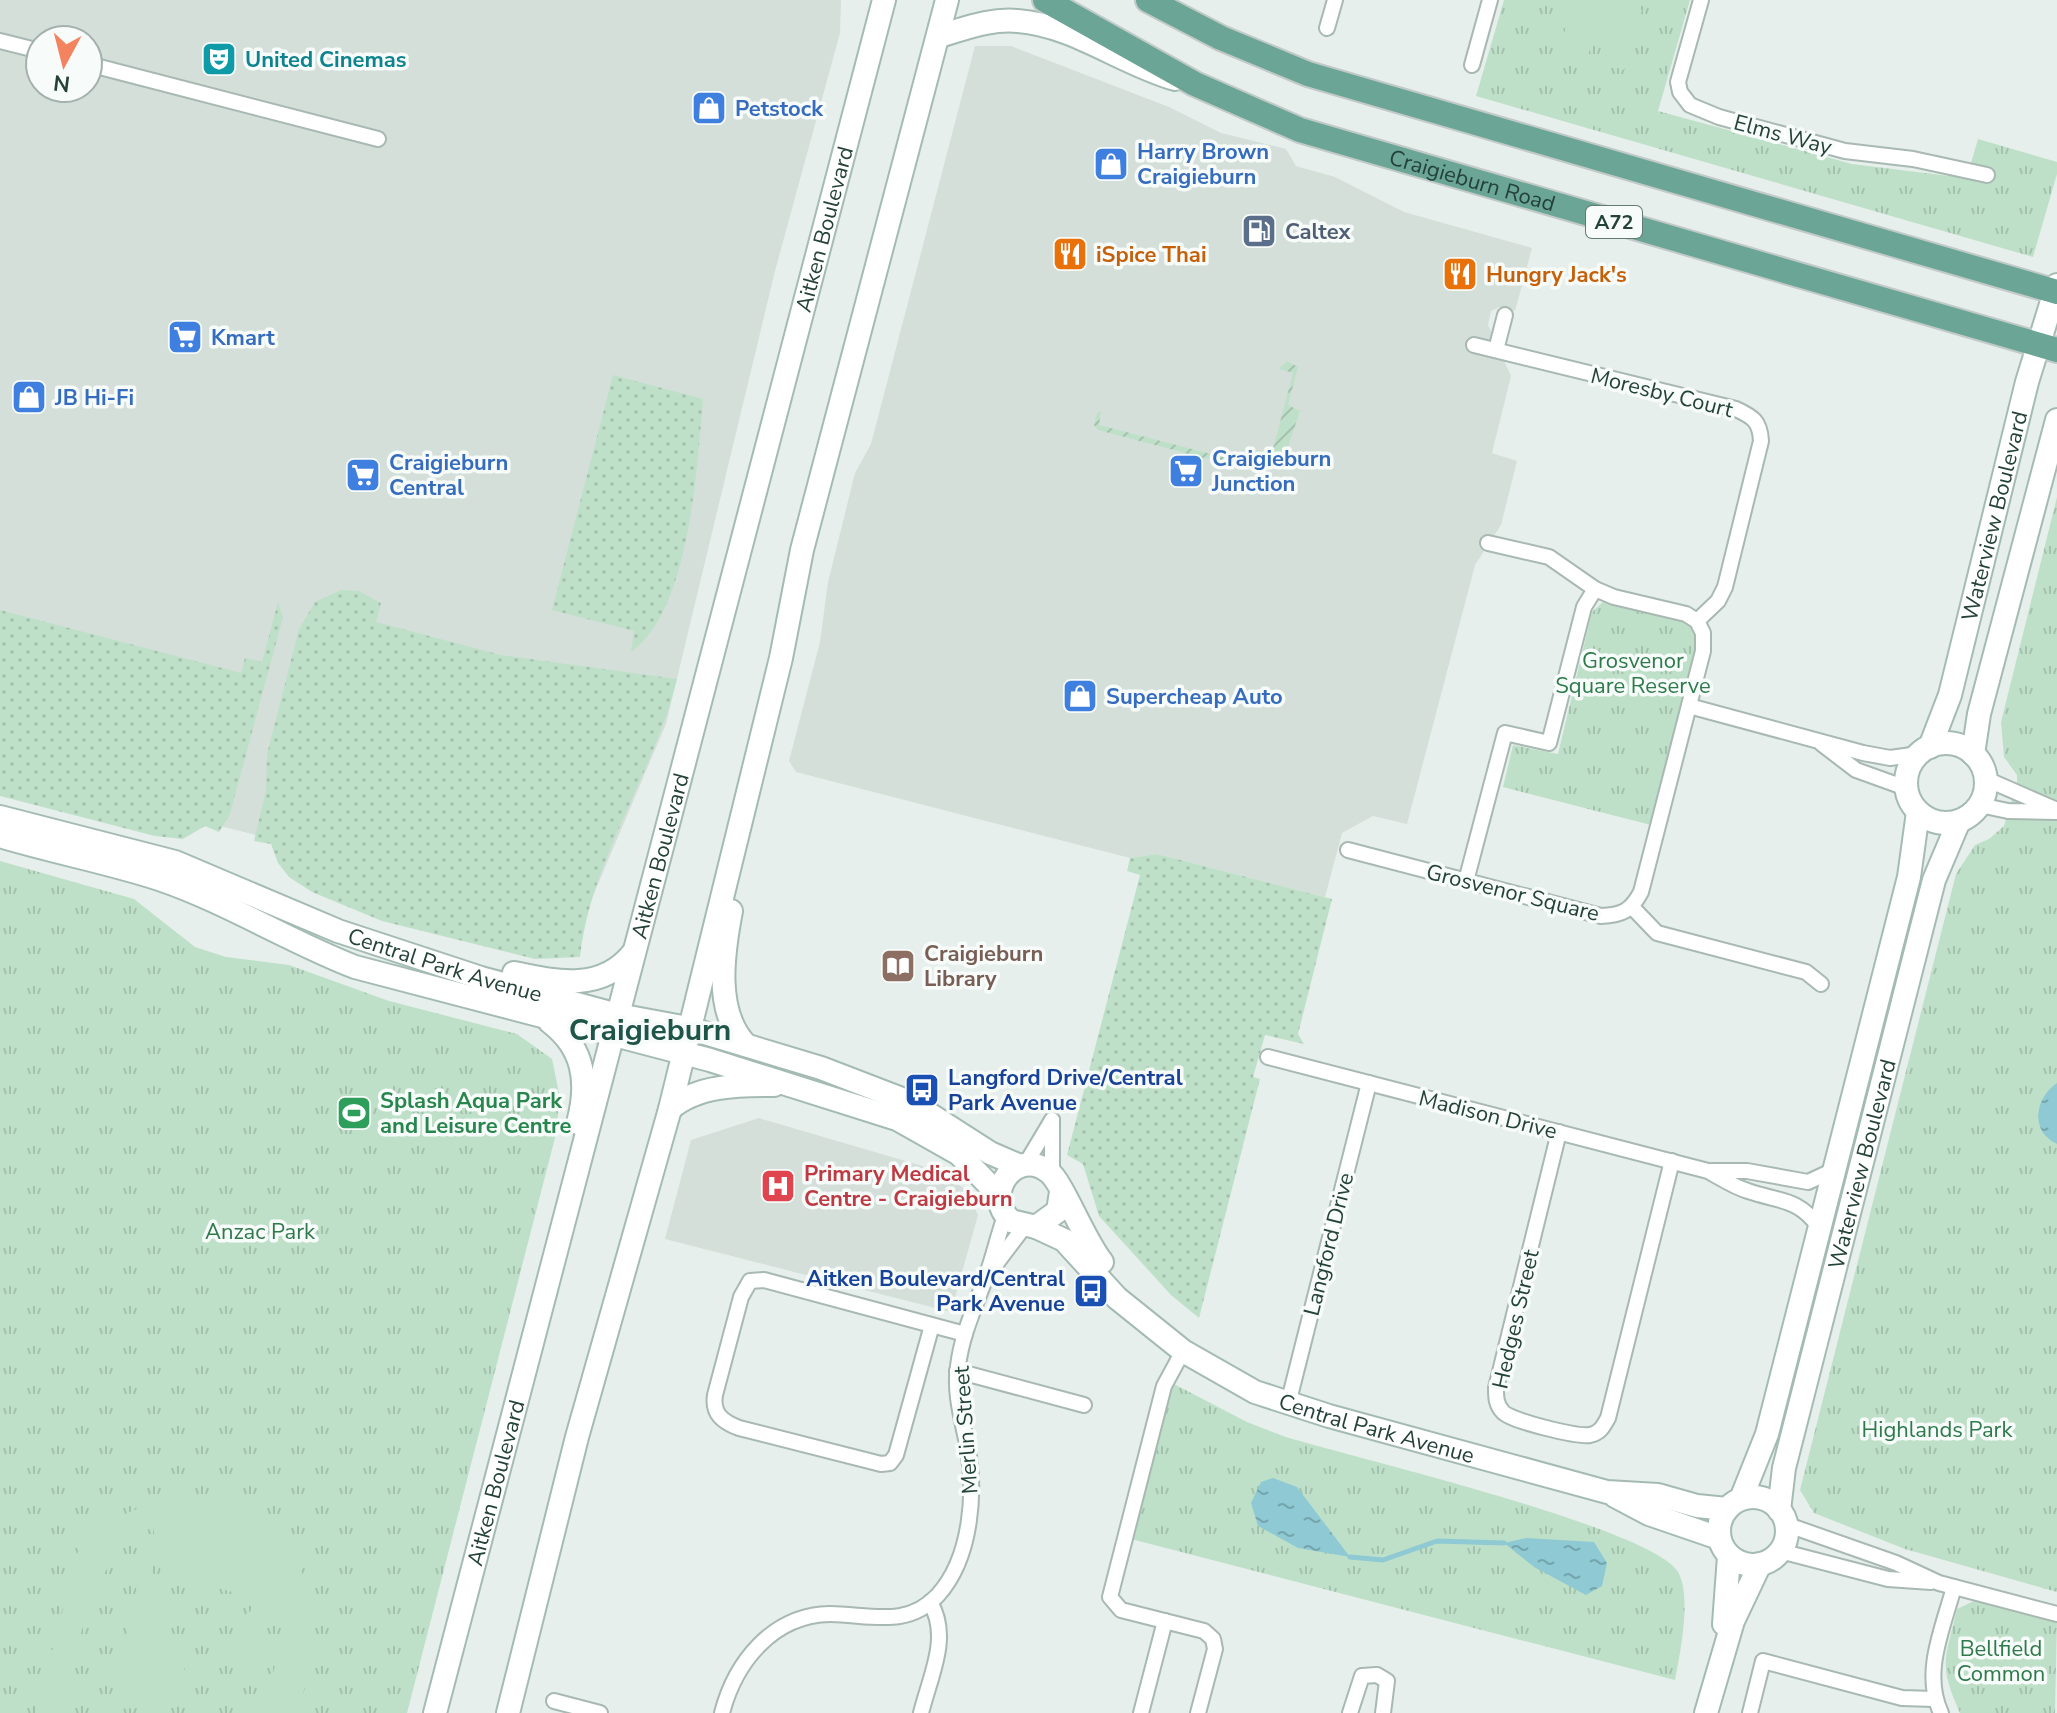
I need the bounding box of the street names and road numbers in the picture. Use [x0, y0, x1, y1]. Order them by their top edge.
street label: Elms Way [1730, 108, 1836, 163]
street label: Aitken Boulevard [789, 143, 861, 316]
street label: Craigieburn Road [1385, 143, 1559, 219]
road number: A72 [1586, 206, 1642, 238]
street label: Moresby Court [1588, 361, 1736, 425]
street label: Waterview Boulevard [1955, 408, 2035, 625]
street label: Aitken Boulevard [625, 770, 697, 942]
street label: Grosvenor Square [1423, 857, 1602, 929]
street label: Central Park Avenue [344, 921, 545, 1010]
street label: Waterview Boulevard [1821, 1056, 1904, 1272]
street label: Madison Drive [1415, 1083, 1560, 1147]
street label: Langford Drive [1297, 1169, 1361, 1319]
street label: Hedges Street [1485, 1246, 1547, 1392]
street label: Merlin Street [947, 1365, 985, 1495]
street label: Central Park Avenue [1275, 1387, 1478, 1471]
street label: Aitken Boulevard [460, 1397, 532, 1569]

